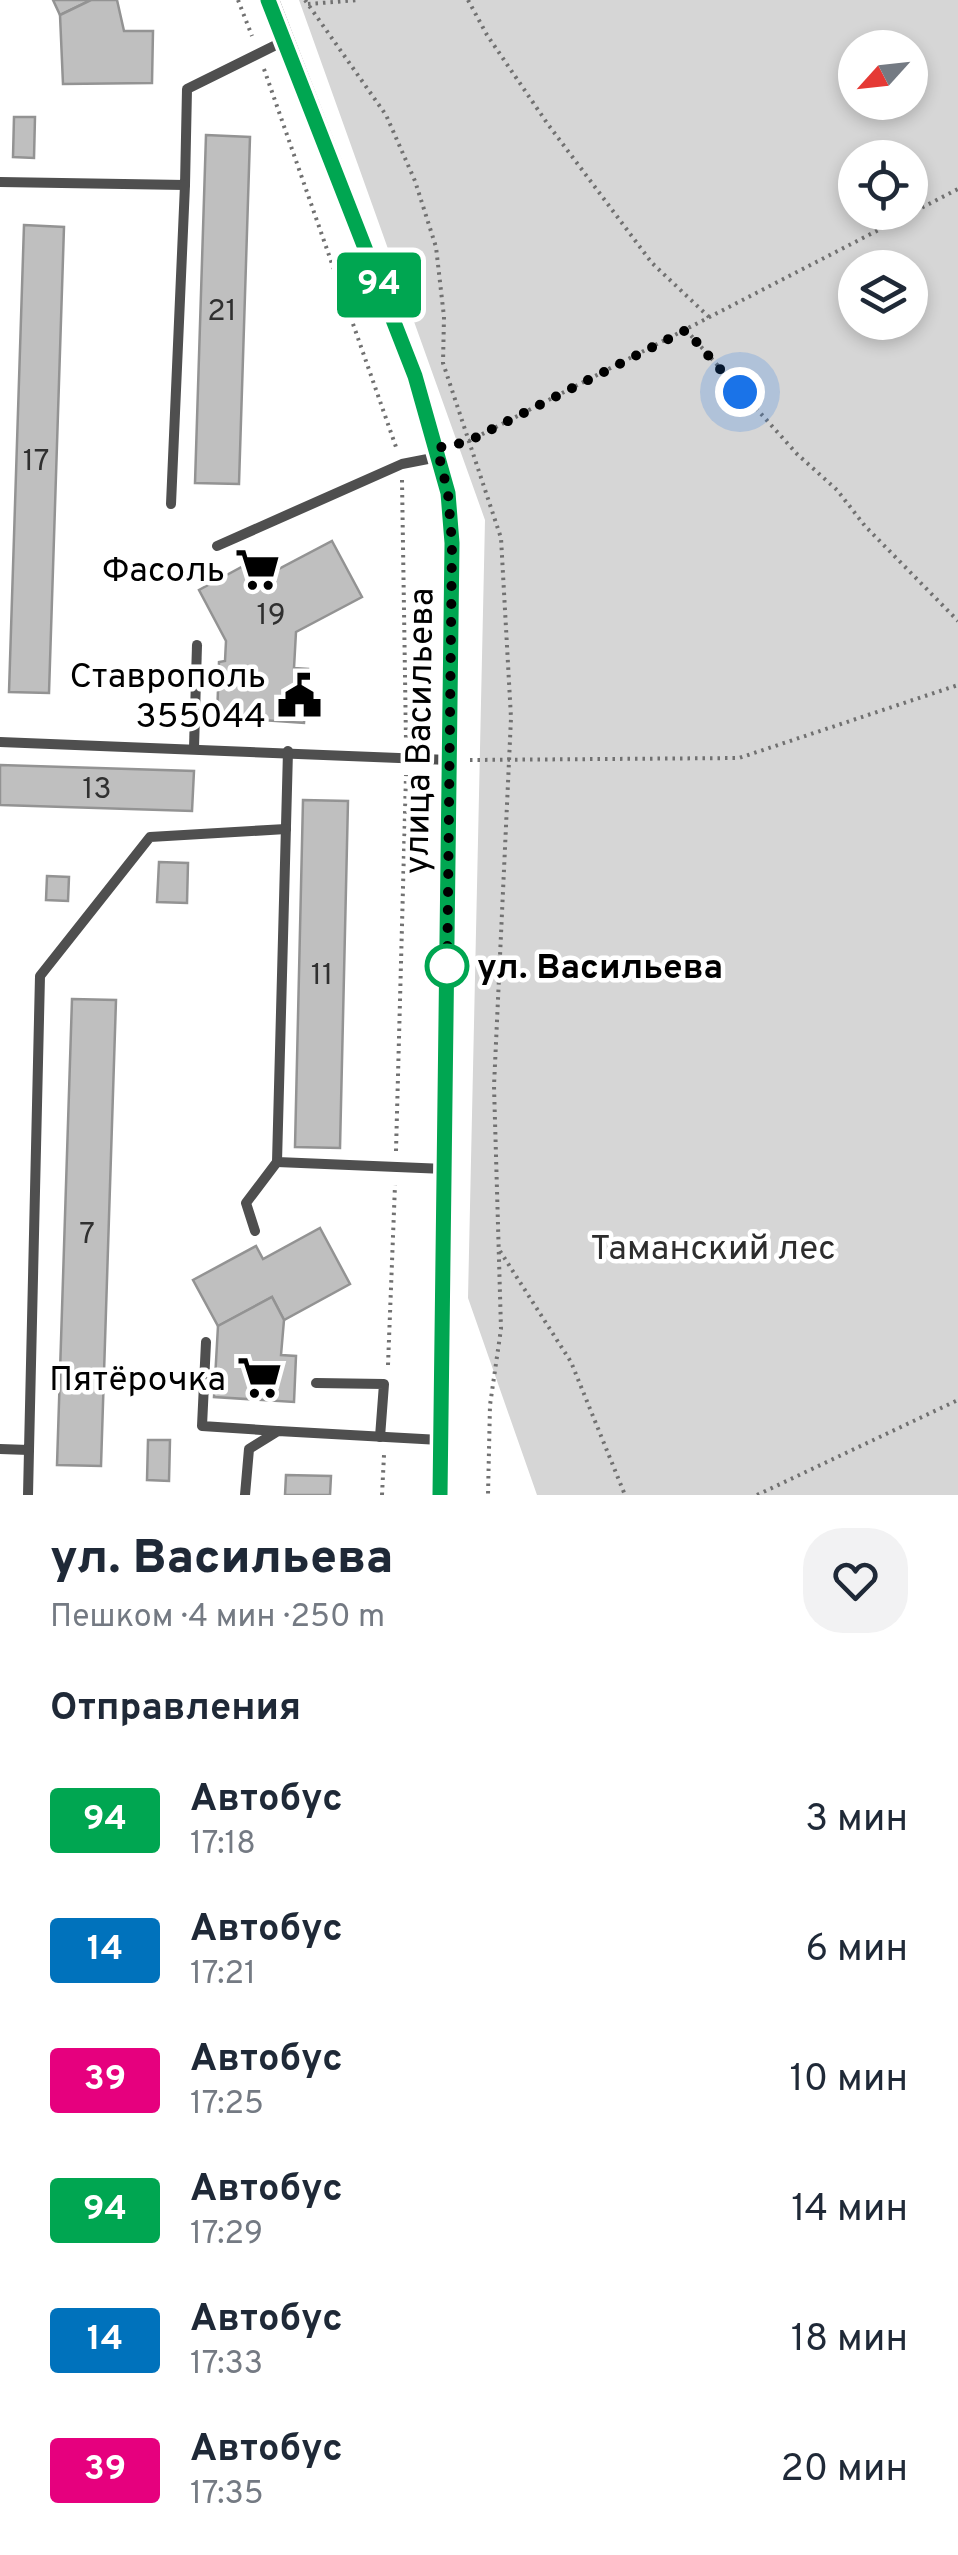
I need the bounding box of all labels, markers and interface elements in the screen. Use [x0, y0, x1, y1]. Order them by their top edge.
north arrow [838, 30, 928, 120]
map controls [838, 30, 928, 340]
button: locate [838, 140, 928, 230]
button: layers [838, 250, 928, 340]
line badge: 94 [334, 252, 424, 318]
text: 94 [357, 263, 401, 307]
house number: 21 [207, 294, 237, 331]
your location [715, 367, 765, 417]
house number: 17 [23, 444, 49, 481]
supermarket icon: Фасоль [234, 545, 282, 593]
place label: Фасоль [102, 550, 225, 594]
street label: улица Васильева [397, 587, 445, 875]
house number: 19 [256, 598, 286, 635]
place label: Ставрополь 355044 [70, 656, 266, 740]
public building icon: Ставрополь 355044 [275, 671, 323, 719]
house number: 13 [82, 772, 112, 809]
marker: ул. Васильева [426, 945, 468, 987]
place label: ул. Васильева [477, 947, 723, 991]
house number: 11 [311, 958, 333, 995]
house number: 7 [79, 1217, 95, 1254]
park label: Таманский лес [590, 1228, 836, 1272]
supermarket icon: Пятёрочка [235, 1354, 283, 1402]
place label: Пятёрочка [49, 1359, 226, 1403]
button: heart [803, 1528, 908, 1633]
text: ул. Васильева [50, 1530, 393, 1590]
text: Пешком · 4 мин · 250 m [50, 1598, 385, 1638]
text: Отправления [50, 1685, 301, 1734]
text: Автобус [190, 1776, 343, 1825]
text: 3 мин [805, 1796, 908, 1845]
text: 94 [83, 1798, 127, 1842]
text: 17:18 [190, 1825, 256, 1865]
text: Автобус [190, 1906, 343, 1955]
text: 6 мин [805, 1926, 908, 1975]
text: 14 [87, 1928, 123, 1972]
text: 17:21 [190, 1955, 256, 1995]
text: Автобус [190, 2036, 343, 2085]
text: 10 мин [790, 2056, 908, 2105]
text: 39 [84, 2058, 126, 2102]
text: 17:25 [190, 2085, 264, 2125]
text: Автобус [190, 2166, 343, 2215]
text: 14 мин [791, 2186, 908, 2235]
text: 94 [83, 2188, 127, 2232]
text: 17:29 [190, 2215, 263, 2255]
text: Автобус [190, 2296, 343, 2345]
text: 18 мин [791, 2316, 908, 2365]
text: 14 [87, 2318, 123, 2362]
text: 17:33 [190, 2345, 263, 2385]
text: Автобус [190, 2426, 343, 2475]
text: 20 мин [781, 2446, 908, 2495]
text: 39 [84, 2448, 126, 2492]
text: 17:35 [190, 2475, 264, 2515]

